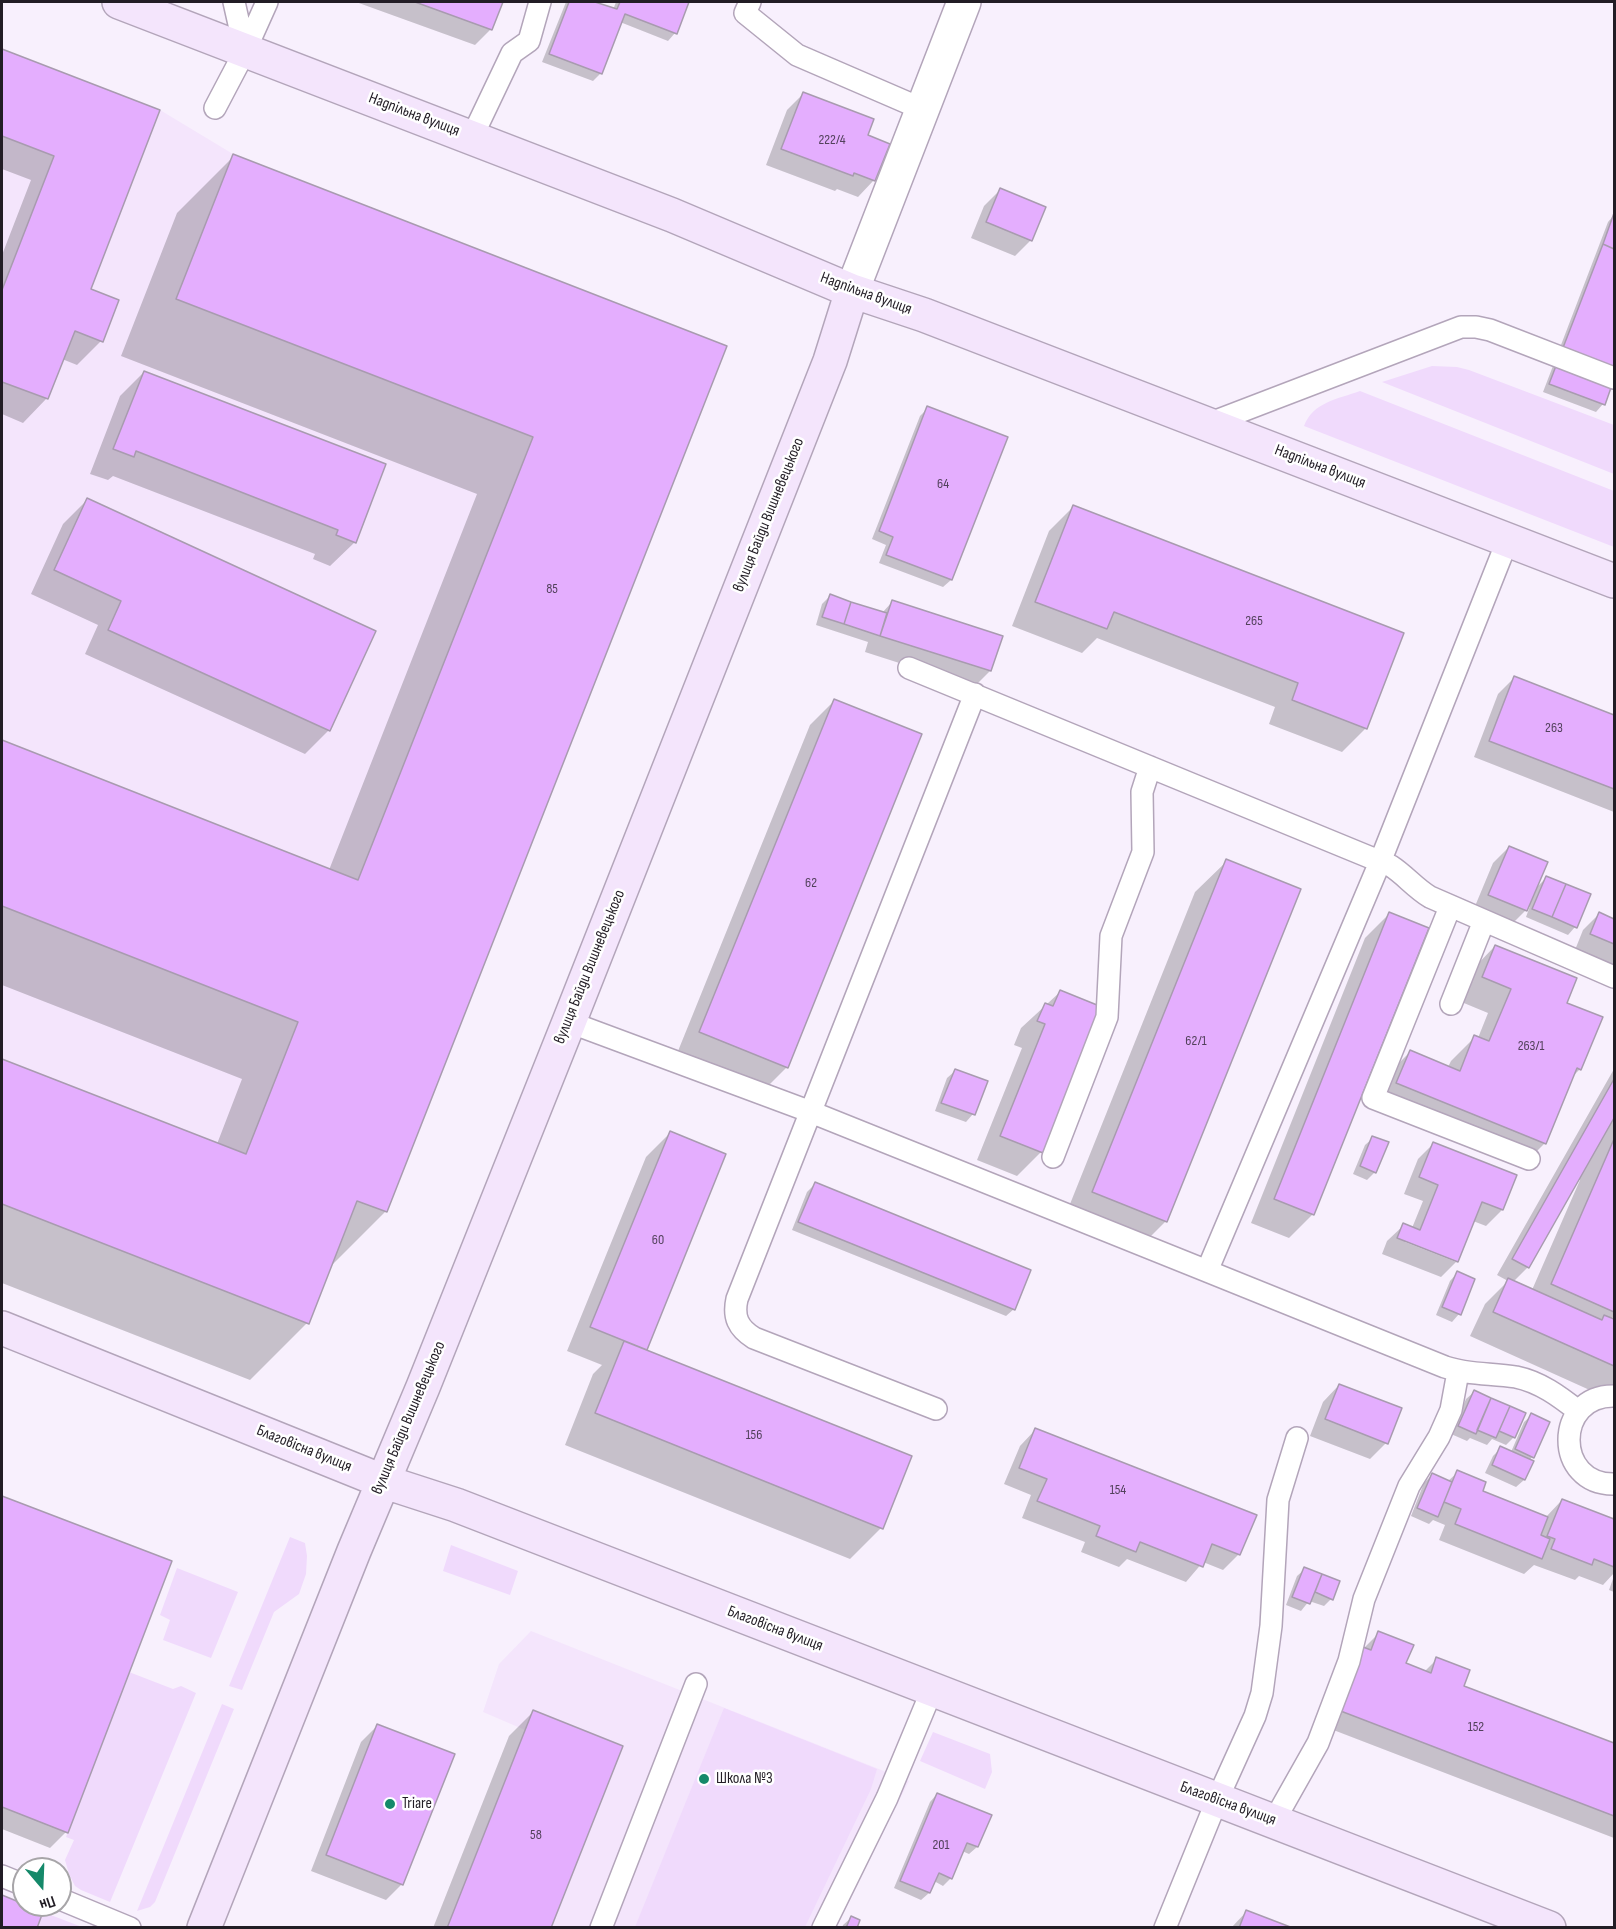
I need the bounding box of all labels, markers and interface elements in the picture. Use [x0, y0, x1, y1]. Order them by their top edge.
street label: Надпільна вулиця [366, 89, 462, 141]
house number: 222/4 [818, 132, 846, 148]
street label: Надпільна вулиця [818, 269, 914, 319]
street label: вулиця Байди Вишневецького [729, 435, 809, 595]
street label: Надпільна вулиця [1272, 441, 1368, 493]
house number: 64 [937, 476, 949, 492]
house number: 85 [546, 581, 558, 597]
house number: 265 [1245, 613, 1263, 629]
house number: 263 [1545, 720, 1563, 736]
house number: 62 [805, 875, 817, 891]
street label: вулиця Байди Вишневецького [550, 887, 630, 1047]
house number: 62/1 [1185, 1033, 1207, 1049]
house number: 263/1 [1518, 1038, 1544, 1054]
house number: 60 [652, 1232, 664, 1248]
street label: вулиця Байди Вишневецького [368, 1339, 450, 1497]
street label: Благовісна вулиця [254, 1421, 354, 1477]
house number: 156 [746, 1427, 762, 1443]
house number: 154 [1110, 1482, 1126, 1498]
street label: Благовісна вулиця [725, 1602, 825, 1656]
house number: 152 [1468, 1719, 1484, 1735]
place label: Школа №3 [716, 1769, 773, 1789]
marker: Школа №3 [697, 1772, 711, 1786]
street label: Благовісна вулиця [1177, 1778, 1279, 1830]
place label: Triare [402, 1794, 432, 1814]
marker: Triare [383, 1797, 397, 1811]
house number: 58 [530, 1827, 542, 1843]
house number: 201 [933, 1837, 949, 1853]
north arrow [12, 1857, 72, 1917]
text: Пн [37, 1891, 58, 1914]

